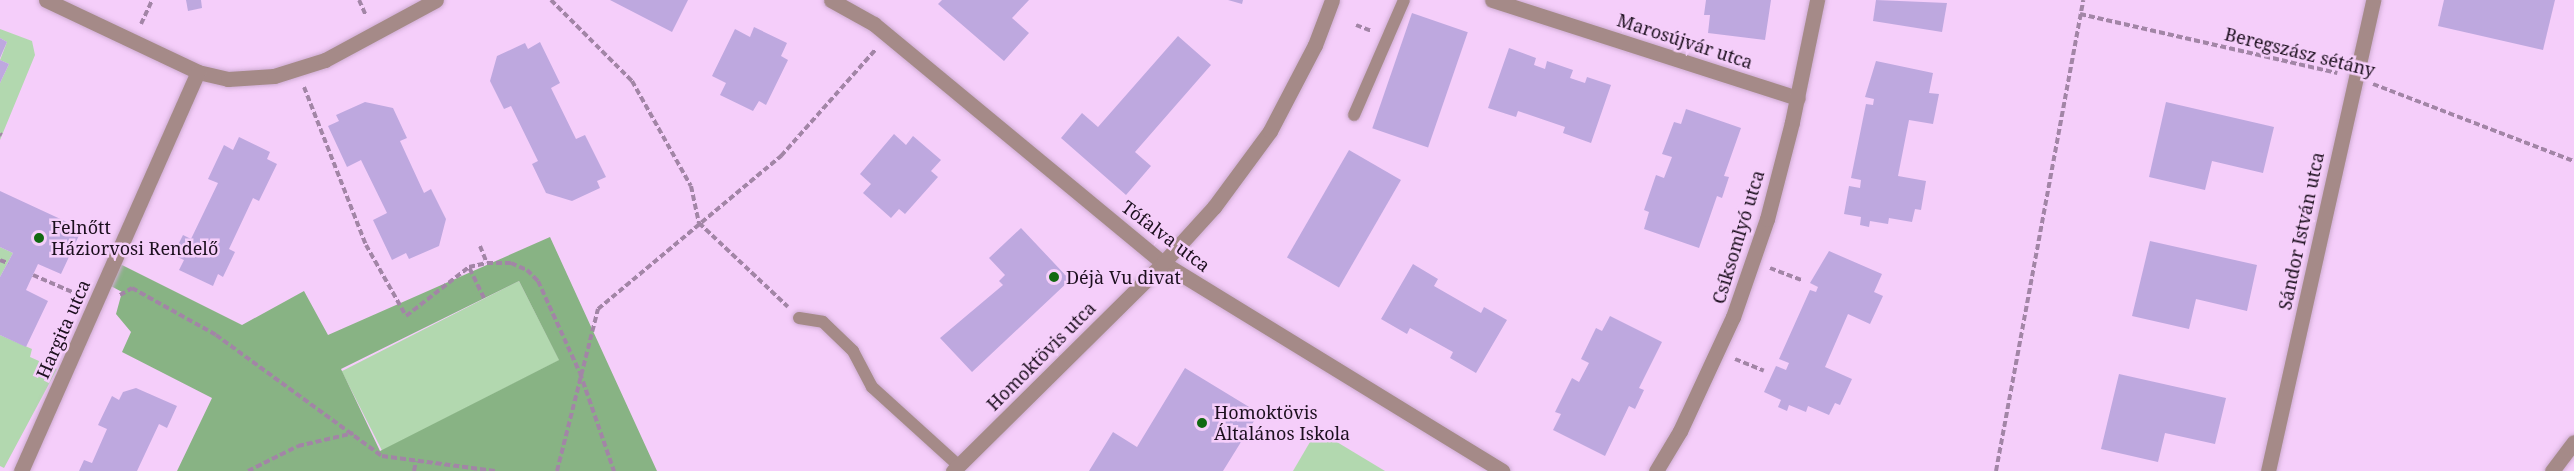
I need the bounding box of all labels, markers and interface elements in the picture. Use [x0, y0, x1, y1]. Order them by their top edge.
street label: Marosújvár utca [1614, 9, 1756, 73]
street label: Beregszász sétány [2223, 23, 2377, 81]
street label: Sándor István utca [2274, 150, 2328, 312]
street label: Csíksomlyó utca [1707, 168, 1769, 306]
street label: Tófalva utca [1118, 196, 1214, 276]
place label: Felnőtt Háziorvosi Rendelő [51, 217, 218, 260]
marker: Felnőtt Háziorvosi Rendelő [32, 231, 46, 245]
place label: Déjà Vu divat [1066, 266, 1181, 288]
marker: Déjà Vu divat [1047, 270, 1061, 284]
street label: Hargita utca [32, 276, 94, 382]
street label: Homoktövis utca [982, 297, 1100, 415]
place label: Homoktövis Általános Iskola [1214, 402, 1350, 444]
marker: Homoktövis Általános Iskola [1195, 416, 1209, 430]

